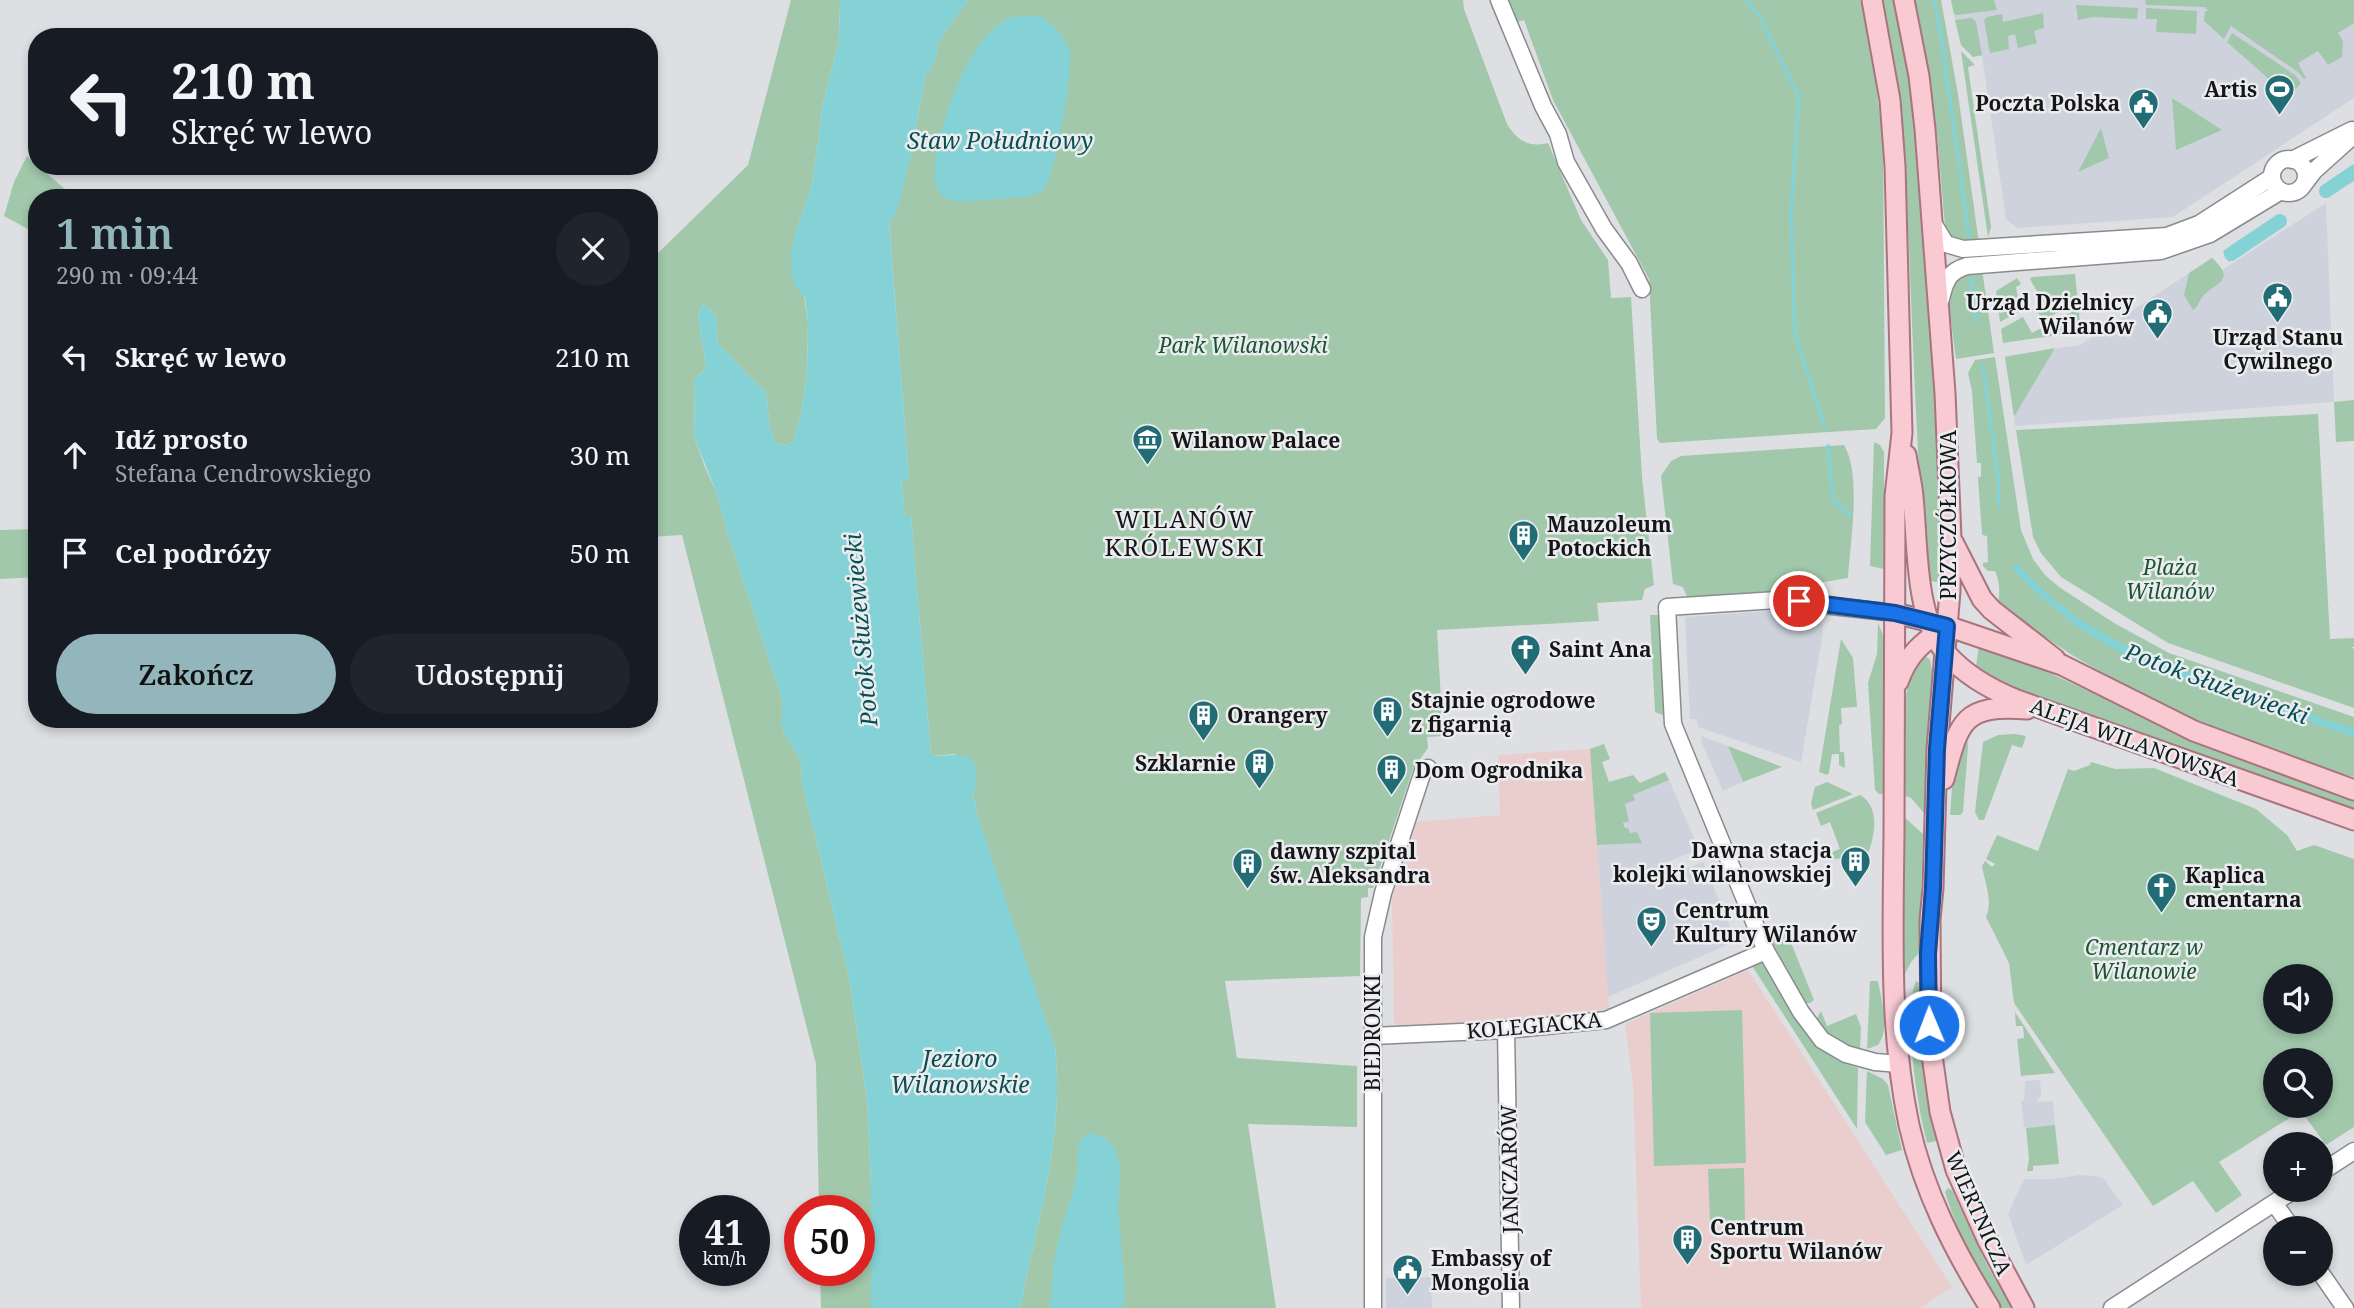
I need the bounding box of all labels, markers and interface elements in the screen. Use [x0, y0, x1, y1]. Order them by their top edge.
text: 210 m [171, 47, 315, 113]
icon: left [56, 56, 147, 147]
sports icon: Artis [2263, 72, 2297, 116]
place label: Artis [2204, 75, 2257, 103]
public building icon: Poczta Polska [2126, 86, 2160, 130]
place label: Poczta Polska [1975, 89, 2120, 117]
text: Skręć w lewo [171, 110, 372, 153]
water label: Staw Południowy [907, 124, 1093, 156]
text: 1 min [56, 204, 173, 261]
button: close [556, 212, 630, 286]
text: 290 m · 09:44 [56, 259, 198, 291]
public building icon: Urząd Stanu Cywilnego [2261, 280, 2295, 324]
place label: Urząd Dzielnicy Wilanów [1966, 288, 2135, 340]
public building icon: Urząd Dzielnicy Wilanów [2140, 297, 2174, 341]
place label: Urząd Stanu Cywilnego [2213, 323, 2343, 375]
park label: Park Wilanowski [1157, 331, 1328, 359]
icon: left [56, 338, 94, 376]
text: Skręć w lewo [115, 339, 287, 375]
text: 210 m [555, 339, 630, 375]
text: Idź prosto [115, 421, 248, 457]
museum icon: Wilanow Palace [1131, 423, 1165, 467]
place label: Wilanow Palace [1171, 426, 1340, 454]
street label: PRZYCZÓŁKOWA [1934, 430, 1962, 600]
icon: ahead [56, 436, 94, 474]
text: 30 m [570, 437, 630, 473]
text: Stefana Cendrowskiego [115, 457, 372, 489]
district label: WILANÓW KRÓLEWSKI [1104, 502, 1266, 563]
place label: Mauzoleum Potockich [1547, 510, 1672, 562]
building icon: Mauzoleum Potockich [1507, 519, 1541, 563]
water label: Potok Służewiecki [836, 532, 884, 729]
icon: arrive [56, 534, 94, 572]
text: Cel podróży [115, 535, 271, 571]
text: 50 m [570, 535, 630, 571]
park label: Plaża Wilanów [2126, 553, 2214, 605]
pin [1769, 571, 1829, 631]
icon: arrive [1780, 582, 1818, 620]
church icon: Saint Ana [1509, 632, 1543, 676]
button: Zakończ [56, 634, 336, 714]
button: Udostępnij [350, 634, 630, 714]
place label: Saint Ana [1549, 635, 1652, 663]
water label: Potok Służewiecki [2120, 635, 2313, 731]
place label: Stajnie ogrodowe z figarnią [1411, 686, 1595, 738]
street label: ALEJA WILANOWSKA [2027, 691, 2244, 793]
building icon: Stajnie ogrodowe z figarnią [1371, 695, 1405, 739]
building icon: Orangery [1187, 698, 1221, 742]
place label: Orangery [1227, 701, 1328, 729]
building icon: Szklarnie [1242, 746, 1276, 790]
place label: Szklarnie [1135, 749, 1236, 777]
building icon: Dom Ogrodnika [1375, 753, 1409, 797]
place label: Dom Ogrodnika [1415, 756, 1583, 784]
place label: Dawna stacja kolejki wilanowskiej [1613, 836, 1832, 888]
place label: dawny szpital św. Aleksandra [1270, 837, 1430, 889]
building icon: Dawna stacja kolejki wilanowskiej [1838, 845, 1872, 889]
building icon: dawny szpital św. Aleksandra [1230, 846, 1264, 890]
place label: Kaplica cmentarna [2185, 861, 2302, 913]
church icon: Kaplica cmentarna [2145, 870, 2179, 914]
place label: Centrum Kultury Wilanów [1675, 896, 1857, 948]
theatre icon: Centrum Kultury Wilanów [1635, 905, 1669, 949]
park label: Cmentarz w Wilanowie [2085, 933, 2203, 985]
map controls [2263, 964, 2333, 1286]
button: sound [2263, 964, 2333, 1034]
street label: BIEDRONKI [1358, 974, 1386, 1092]
position arrow [1892, 988, 1966, 1062]
street label: KOLEGIACKA [1465, 1005, 1603, 1045]
water label: Jezioro Wilanowskie [890, 1042, 1030, 1100]
button: search [2263, 1048, 2333, 1118]
street label: JANCZARÓW [1494, 1104, 1524, 1235]
button: + [2263, 1132, 2333, 1202]
street label: WIERTNICZA [1939, 1147, 2019, 1280]
speed limit sign: 50 [784, 1195, 875, 1286]
text: 41 [705, 1208, 744, 1255]
place label: Centrum Sportu Wilanów [1710, 1213, 1882, 1265]
button: − [2263, 1216, 2333, 1286]
building icon: Centrum Sportu Wilanów [1670, 1222, 1704, 1266]
place label: Embassy of Mongolia [1431, 1244, 1553, 1296]
text: km/h [702, 1246, 747, 1270]
public building icon: Embassy of Mongolia [1391, 1253, 1425, 1297]

